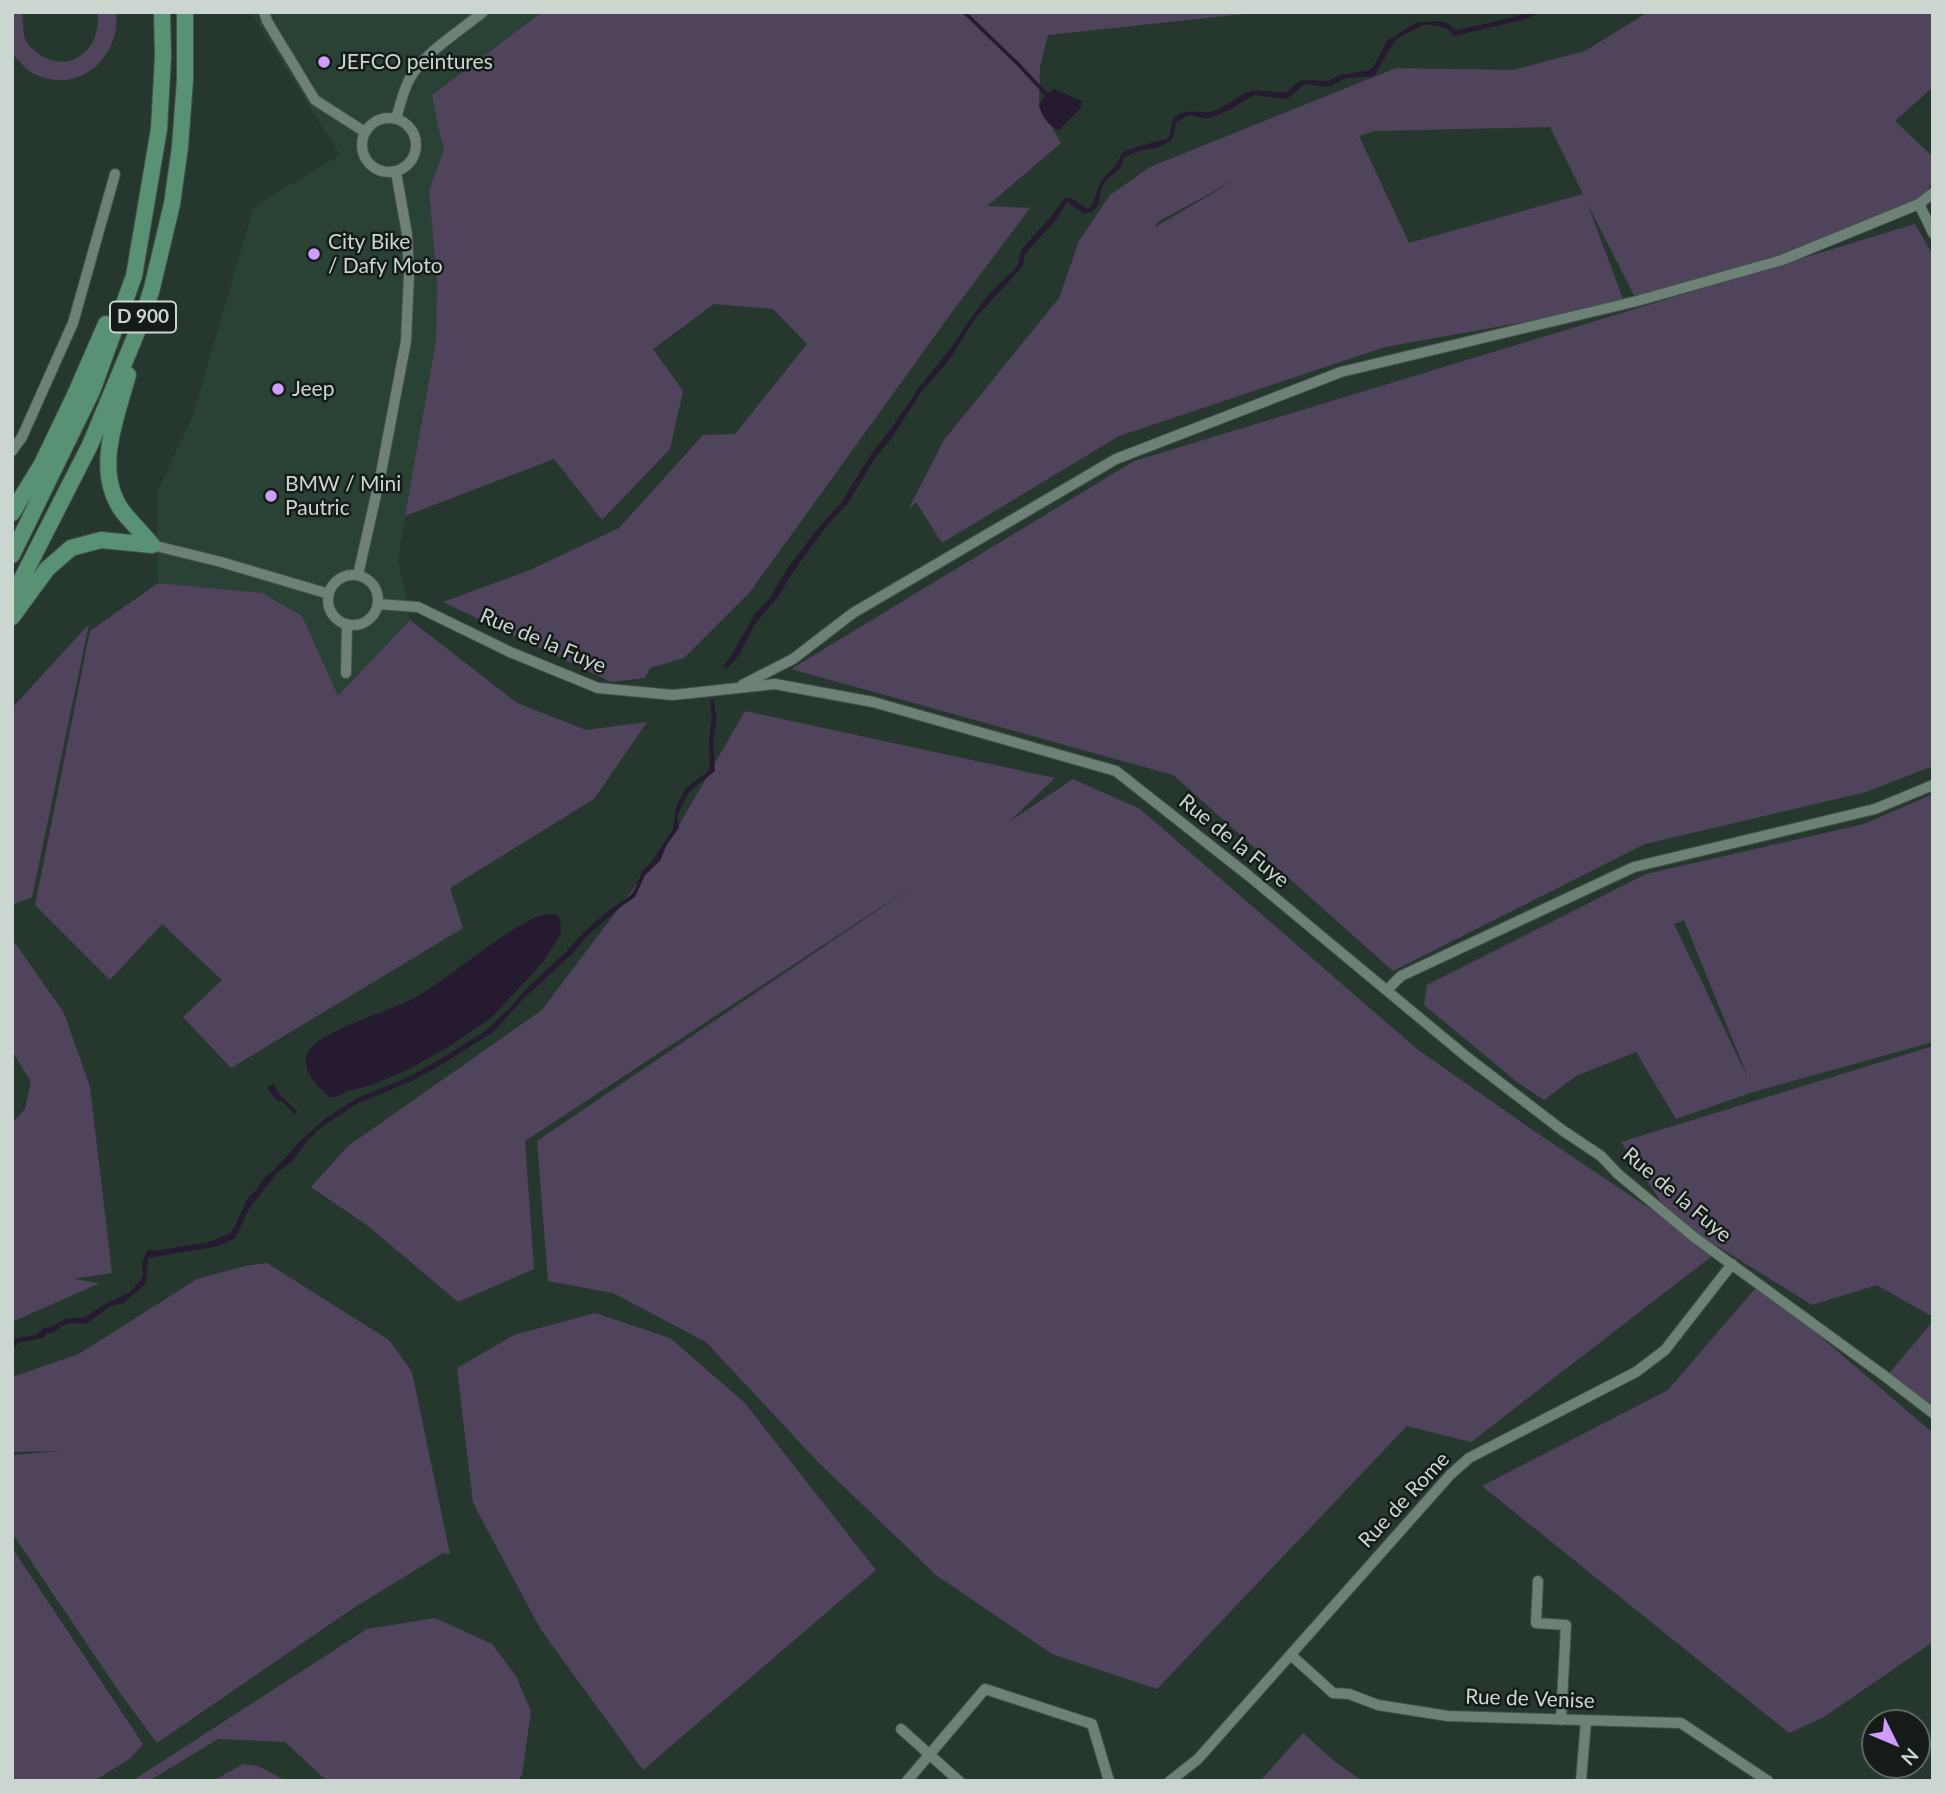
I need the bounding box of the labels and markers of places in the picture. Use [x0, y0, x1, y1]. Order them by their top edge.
place label: JEFCO peintures [338, 49, 493, 75]
marker: JEFCO peintures [316, 54, 332, 70]
place label: City Bike / Dafy Moto [328, 229, 443, 279]
marker: City Bike / Dafy Moto [306, 246, 322, 262]
place label: Jeep [292, 376, 334, 402]
marker: Jeep [270, 381, 286, 397]
place label: BMW / Mini Pautric [285, 471, 401, 521]
marker: BMW / Mini Pautric [263, 488, 279, 504]

